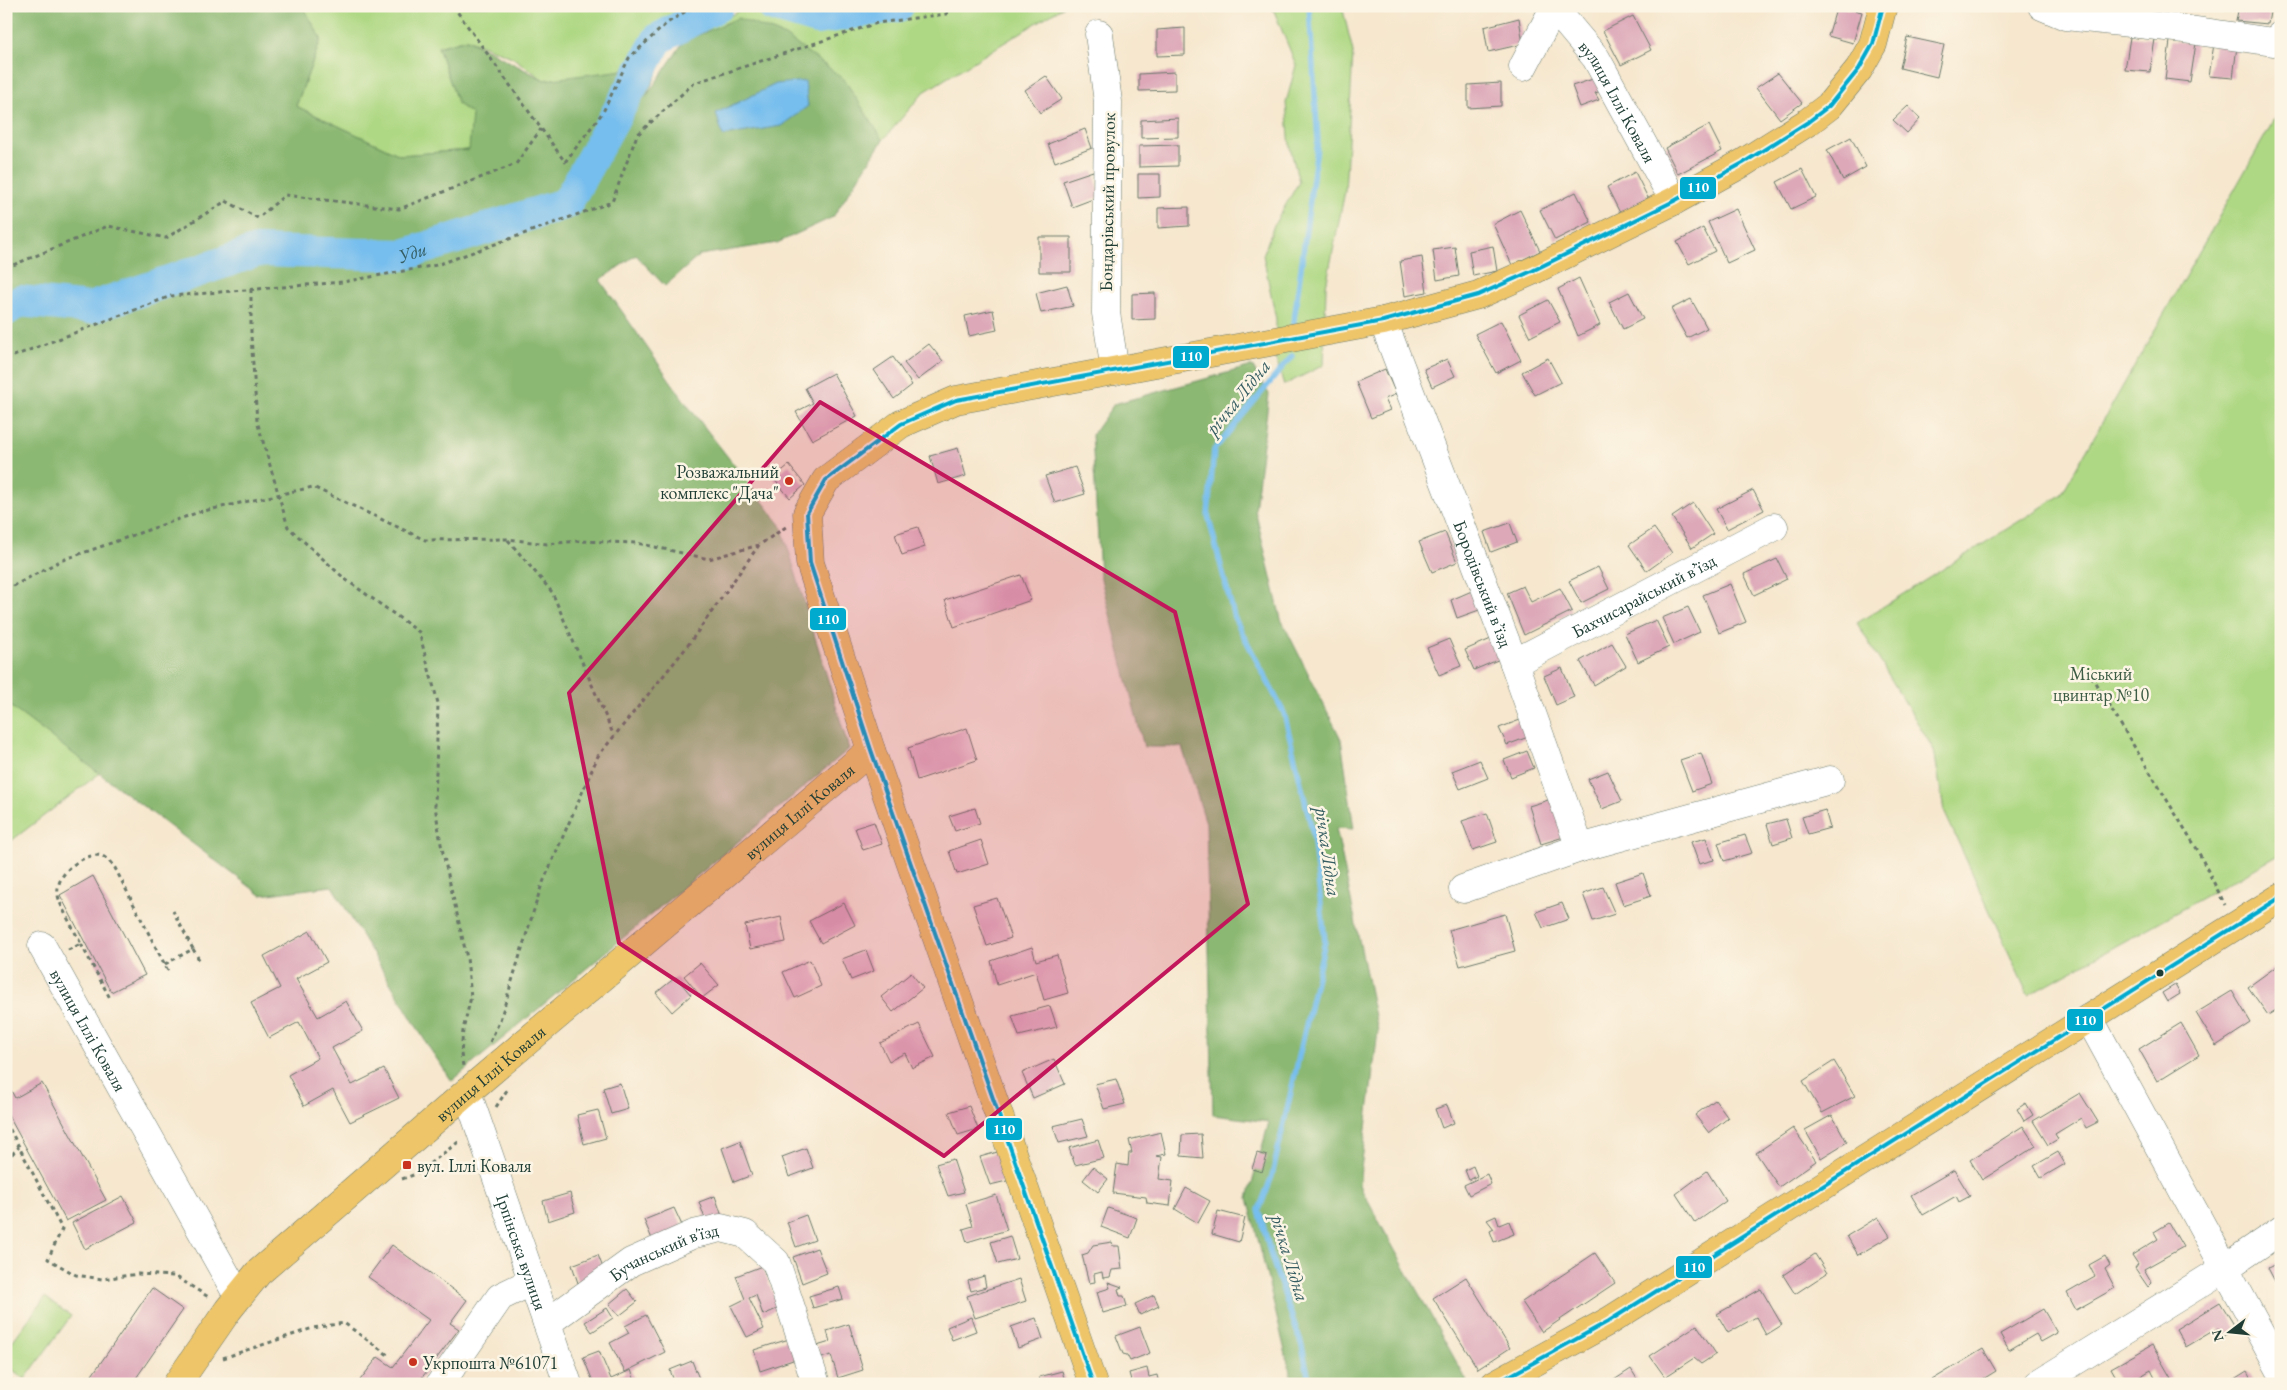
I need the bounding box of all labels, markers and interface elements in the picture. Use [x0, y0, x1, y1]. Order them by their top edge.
street label: вулиця Іллі Коваля [1574, 35, 1662, 166]
street label: Бондарівський провулок [1094, 112, 1120, 292]
line badge: 110 [1679, 176, 1717, 200]
text: 110 [1687, 178, 1710, 196]
water label: Уди [394, 236, 430, 268]
line badge: 110 [1172, 345, 1210, 369]
text: 110 [1180, 347, 1203, 365]
water label: річка Лідна [1198, 354, 1276, 442]
place label: Розважальний комплекс "Дача" [660, 460, 779, 504]
marker: Розважальний комплекс "Дача" [783, 475, 795, 487]
street label: Бородівський в’їзд [1449, 517, 1518, 650]
street label: Бахчисарайський в’їзд [1567, 548, 1719, 643]
line badge: 110 [809, 607, 847, 631]
text: 110 [817, 610, 840, 628]
park label: Міський цвинтар №10 [2053, 662, 2149, 706]
street label: вулиця Іллі Коваля [739, 758, 859, 864]
water label: річка Лідна [1309, 803, 1347, 898]
street label: вулиця Іллі Коваля [45, 964, 133, 1095]
unlabelled marker [2155, 968, 2165, 978]
line badge: 110 [2066, 1008, 2104, 1032]
text: 110 [2074, 1011, 2097, 1029]
street label: вулиця Іллі Коваля [430, 1019, 550, 1126]
line badge: 110 [985, 1117, 1023, 1141]
text: 110 [993, 1120, 1016, 1138]
place label: вул. Іллі Коваля [417, 1154, 532, 1177]
marker: вул. Іллі Коваля [401, 1159, 413, 1171]
street label: Ірпінська вулиця [491, 1190, 553, 1313]
water label: річка Лідна [1264, 1209, 1315, 1305]
street label: Бучанський в'їзд [604, 1217, 721, 1286]
line badge: 110 [1675, 1255, 1713, 1279]
text: 110 [1683, 1258, 1706, 1276]
north arrow [2204, 1308, 2254, 1358]
text: N [2207, 1327, 2228, 1344]
place label: Укрпошта №61071 [422, 1351, 558, 1374]
marker: Укрпошта №61071 [407, 1356, 419, 1368]

